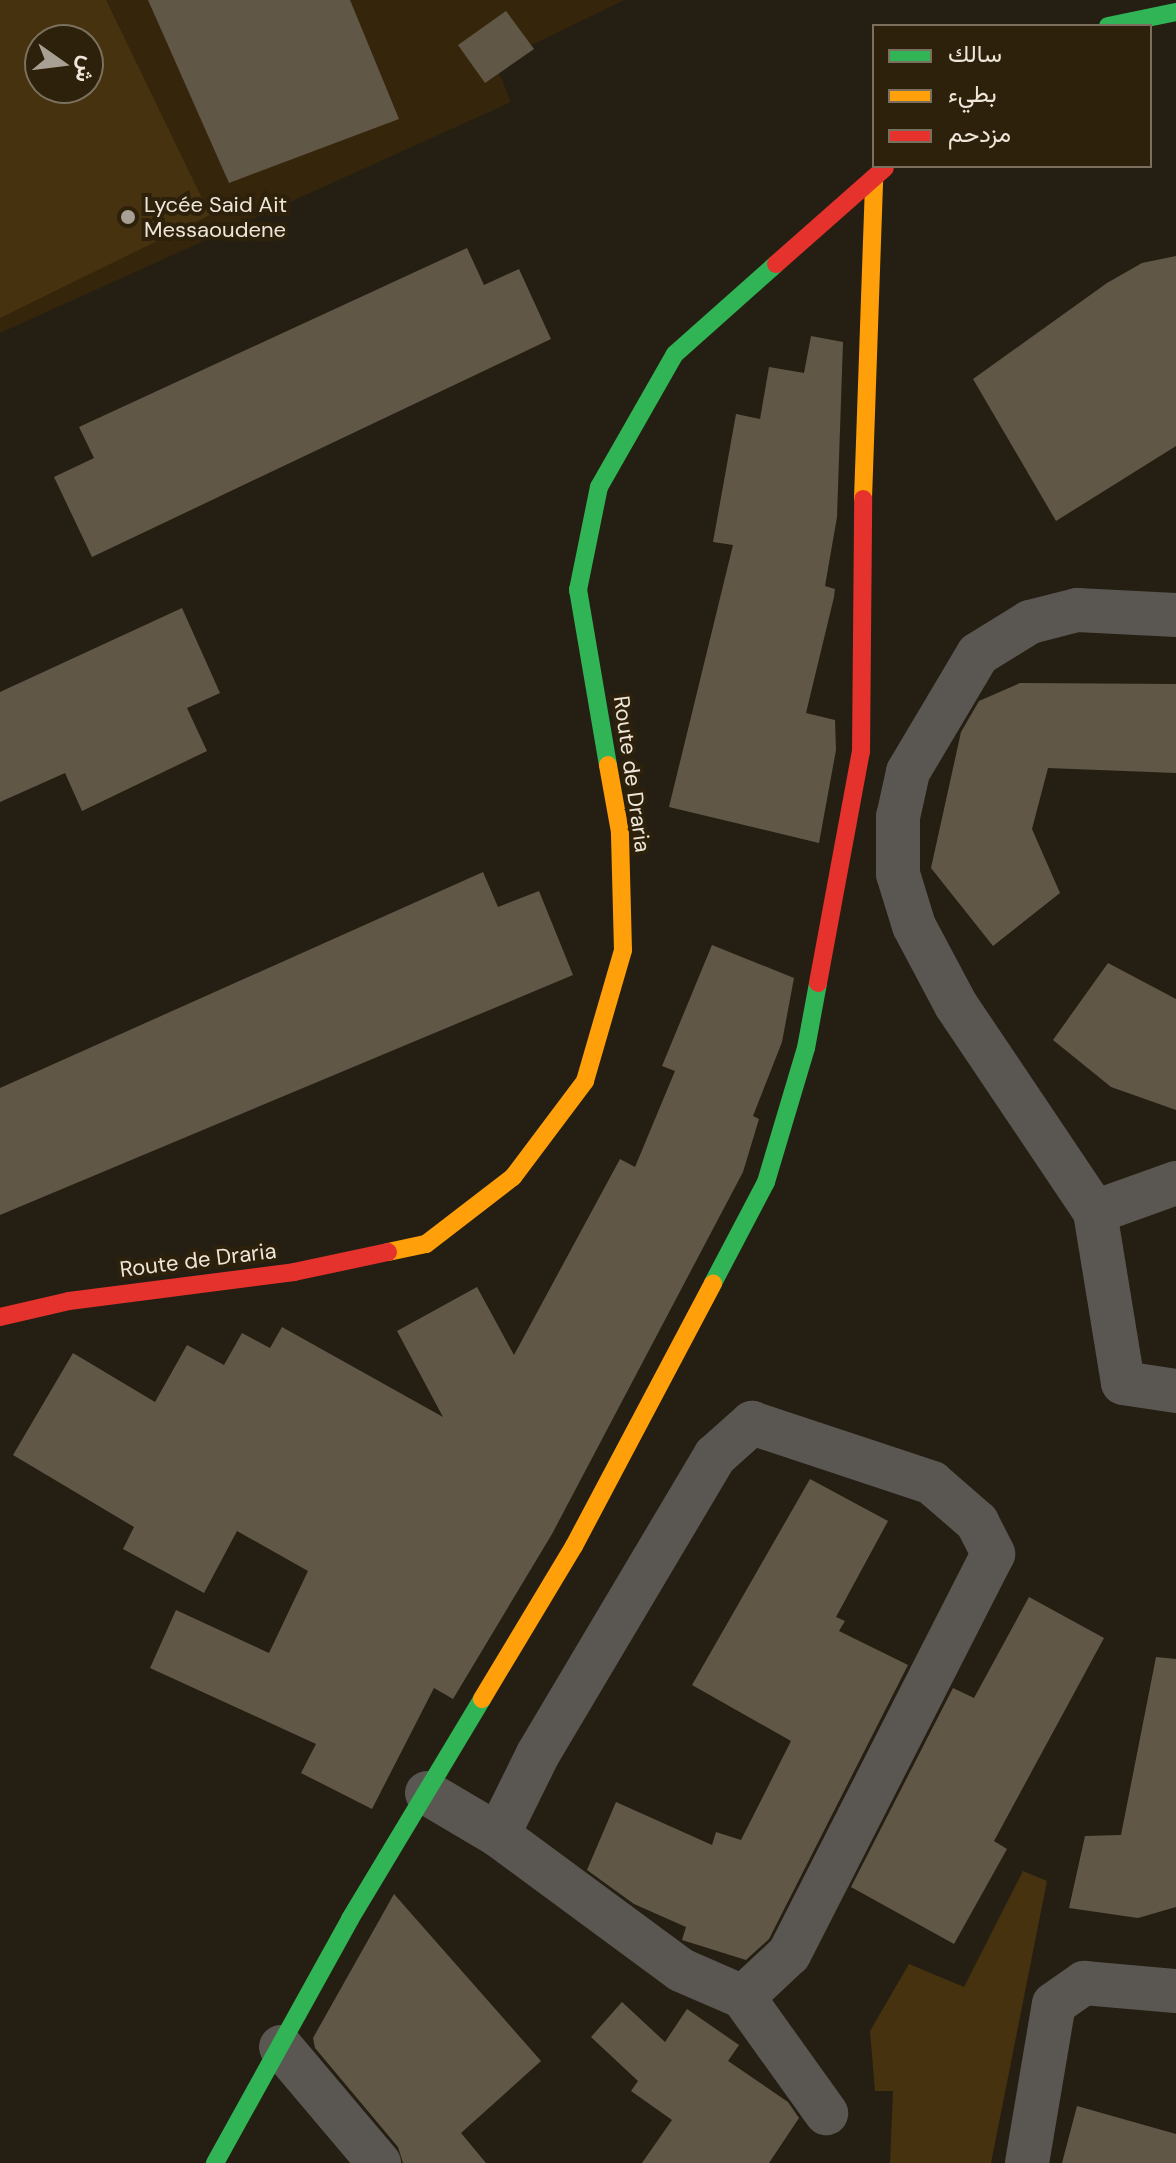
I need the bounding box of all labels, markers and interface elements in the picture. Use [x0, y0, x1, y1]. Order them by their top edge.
north arrow [24, 24, 104, 104]
legend [872, 24, 1152, 168]
text: سالك [948, 38, 1002, 69]
text: ش [69, 53, 103, 86]
text: بطيء [948, 78, 997, 109]
text: مزدحم [948, 118, 1011, 149]
place label: Lycée Said Ait Messaoudene [144, 191, 287, 242]
marker: Lycée Said Ait Messaoudene [119, 208, 137, 226]
street label: Route de Draria [608, 694, 656, 854]
street label: Route de Draria [118, 1237, 278, 1283]

